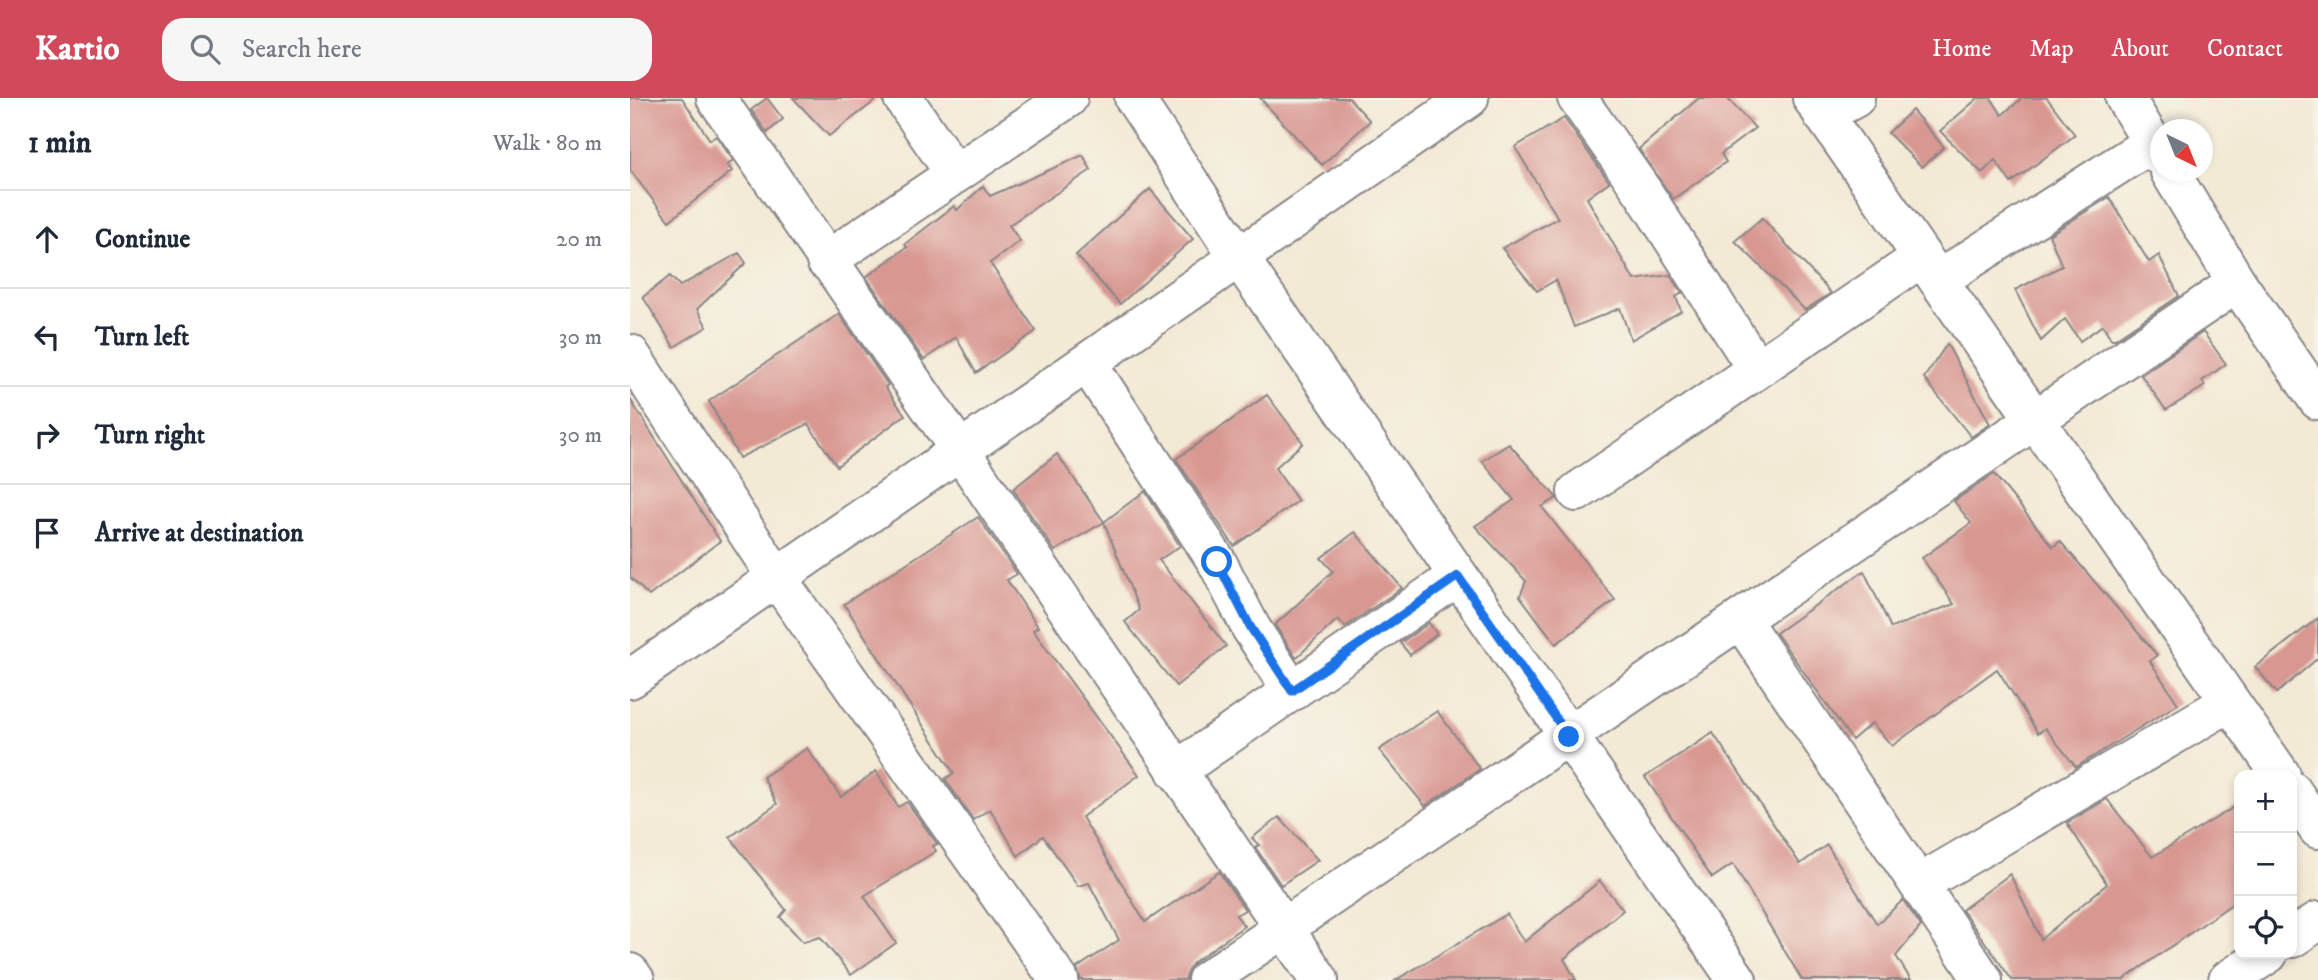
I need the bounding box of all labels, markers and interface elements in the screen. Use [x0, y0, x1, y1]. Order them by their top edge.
search box [162, 18, 652, 81]
text: Kartio [35, 29, 120, 70]
icon: search [186, 30, 224, 68]
text: Search here [242, 33, 362, 66]
text: Home [1932, 34, 1991, 64]
text: Map [2029, 34, 2074, 64]
text: About [2112, 34, 2169, 64]
text: Contact [2207, 34, 2283, 64]
north arrow [2150, 119, 2213, 182]
text: 1 min [28, 125, 91, 162]
text: Walk · 80 m [493, 129, 602, 158]
icon: ahead [28, 220, 66, 258]
text: Continue [95, 223, 190, 256]
text: 20 m [556, 225, 602, 254]
icon: left [28, 318, 66, 356]
text: Turn left [95, 321, 189, 354]
text: 30 m [559, 323, 602, 352]
icon: right [28, 416, 66, 454]
text: Turn right [95, 419, 205, 452]
text: 30 m [559, 421, 602, 450]
icon: arrive [28, 514, 66, 552]
text: Arrive at destination [95, 517, 304, 550]
route start [1201, 546, 1232, 577]
route end [1553, 721, 1584, 752]
map controls [2234, 770, 2297, 959]
button: + [2234, 770, 2297, 833]
button: − [2234, 833, 2297, 896]
button: locate [2234, 896, 2297, 959]

